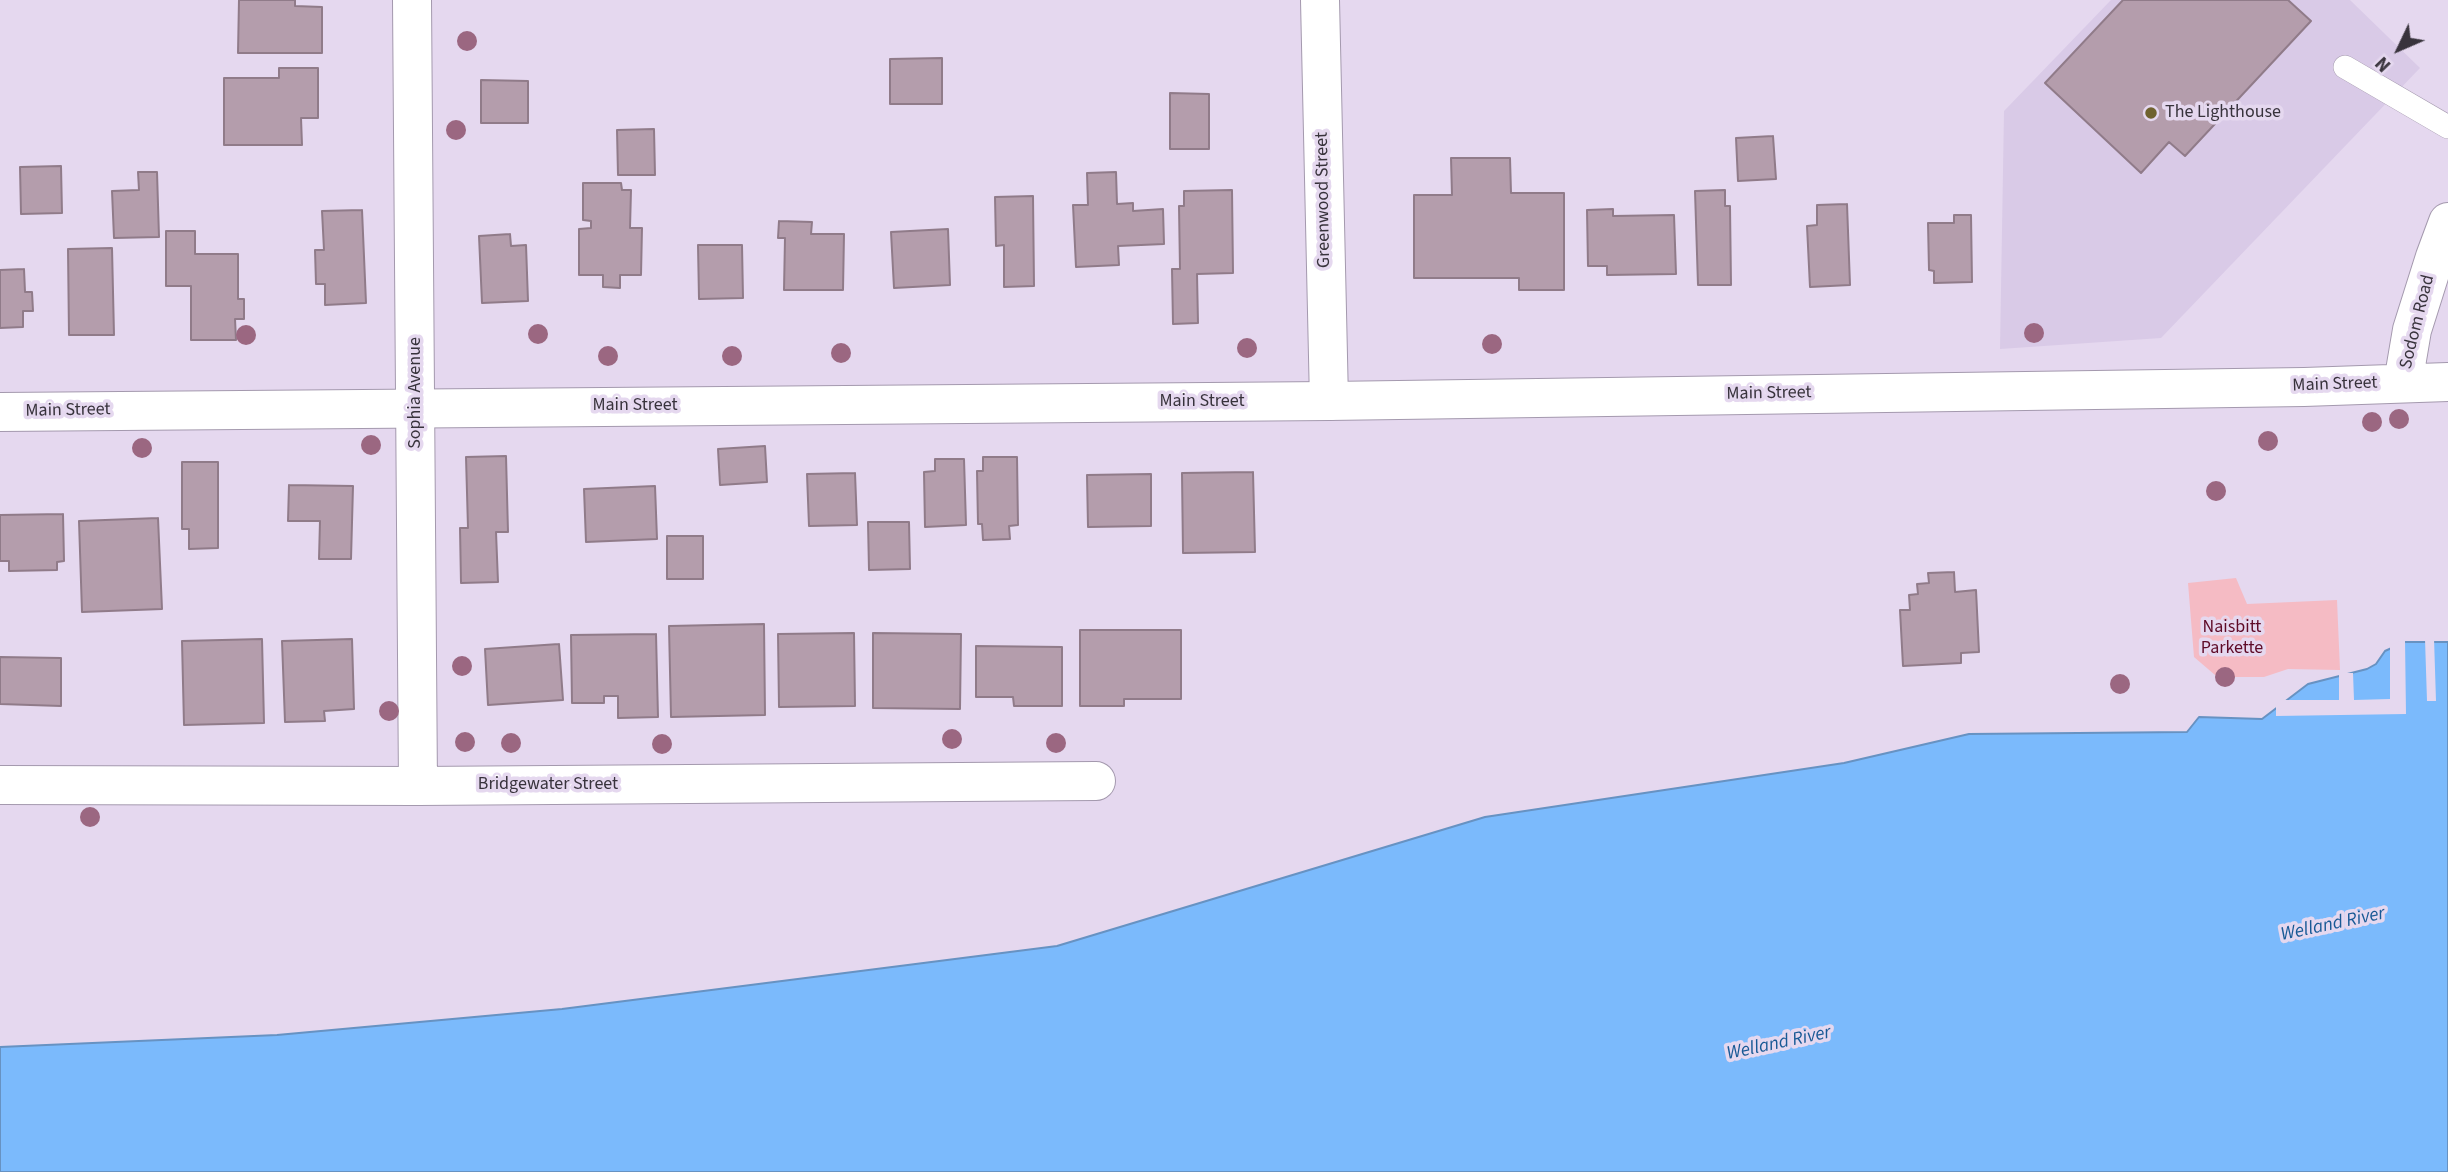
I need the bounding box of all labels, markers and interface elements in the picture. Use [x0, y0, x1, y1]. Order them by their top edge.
north arrow [2364, 14, 2434, 84]
text: N [2369, 50, 2398, 78]
place label: The Lighthouse [2165, 102, 2281, 124]
marker: The Lighthouse [2143, 105, 2159, 121]
street label: Greenwood Street [1312, 132, 1336, 268]
street label: Sodom Road [2396, 273, 2440, 371]
street label: Sophia Avenue [405, 337, 427, 449]
street label: Main Street [2292, 373, 2378, 397]
street label: Main Street [1726, 382, 1812, 406]
street label: Main Street [1159, 391, 1245, 413]
street label: Main Street [592, 395, 678, 417]
street label: Main Street [25, 399, 111, 423]
park label: Naisbitt Parkette [2201, 617, 2263, 660]
street label: Bridgewater Street [478, 774, 618, 796]
water label: Welland River [2279, 903, 2387, 947]
water label: Welland River [1725, 1022, 1833, 1066]

